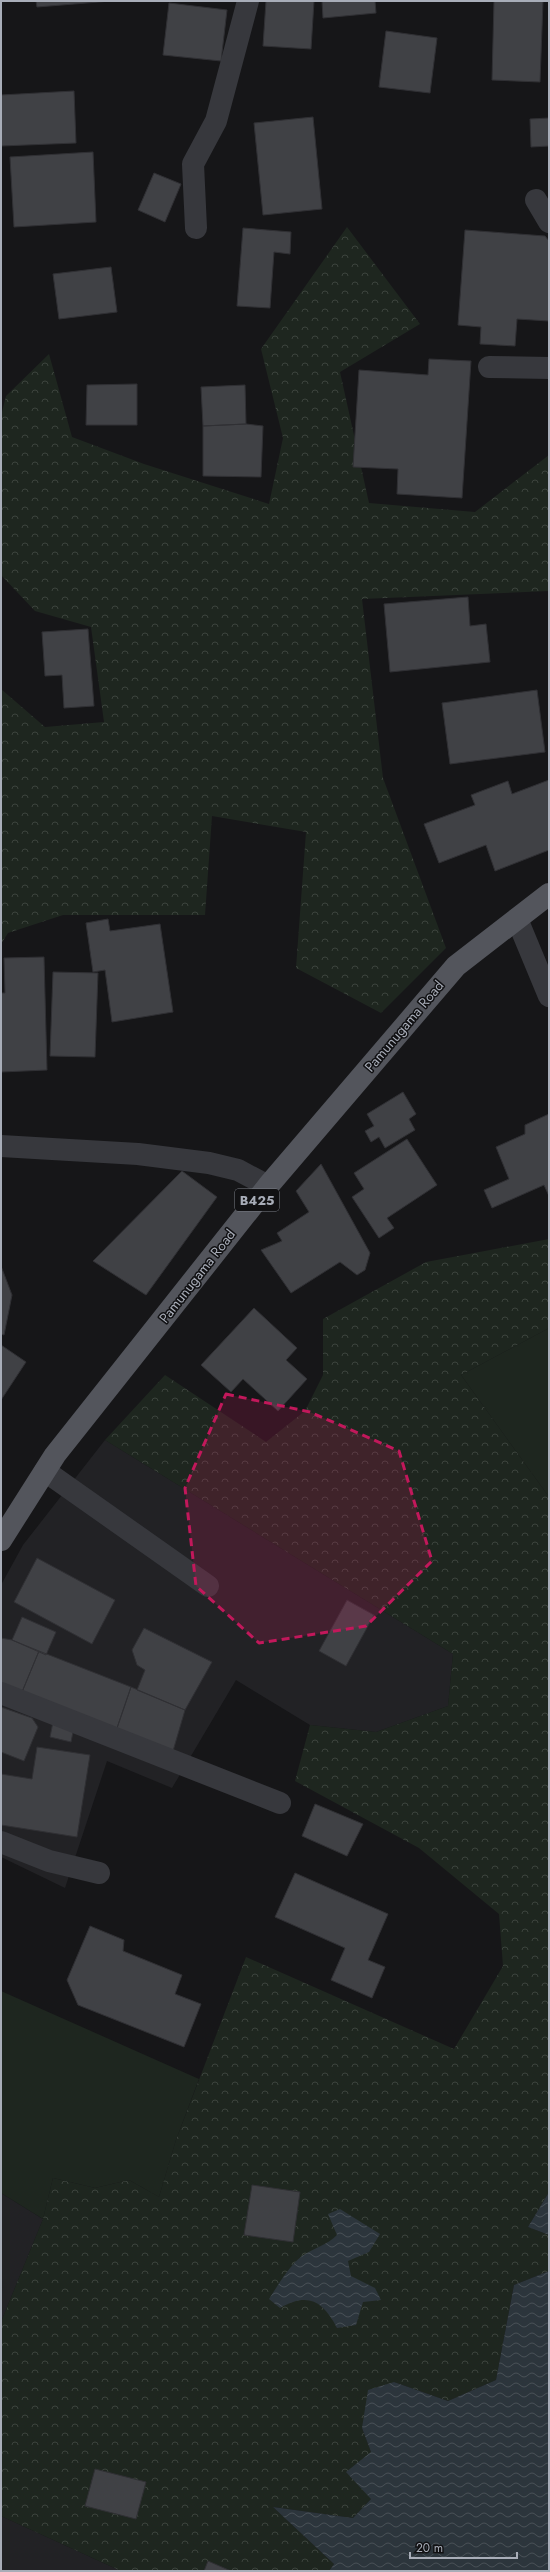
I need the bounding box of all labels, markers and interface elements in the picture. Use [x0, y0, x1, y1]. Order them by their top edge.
street label: Pamunugama Road [360, 976, 448, 1076]
road number: B425 [235, 1189, 279, 1211]
street label: Pamunugama Road [154, 1225, 240, 1327]
scale bar [410, 2534, 517, 2560]
text: 20 m [416, 2539, 443, 2557]

